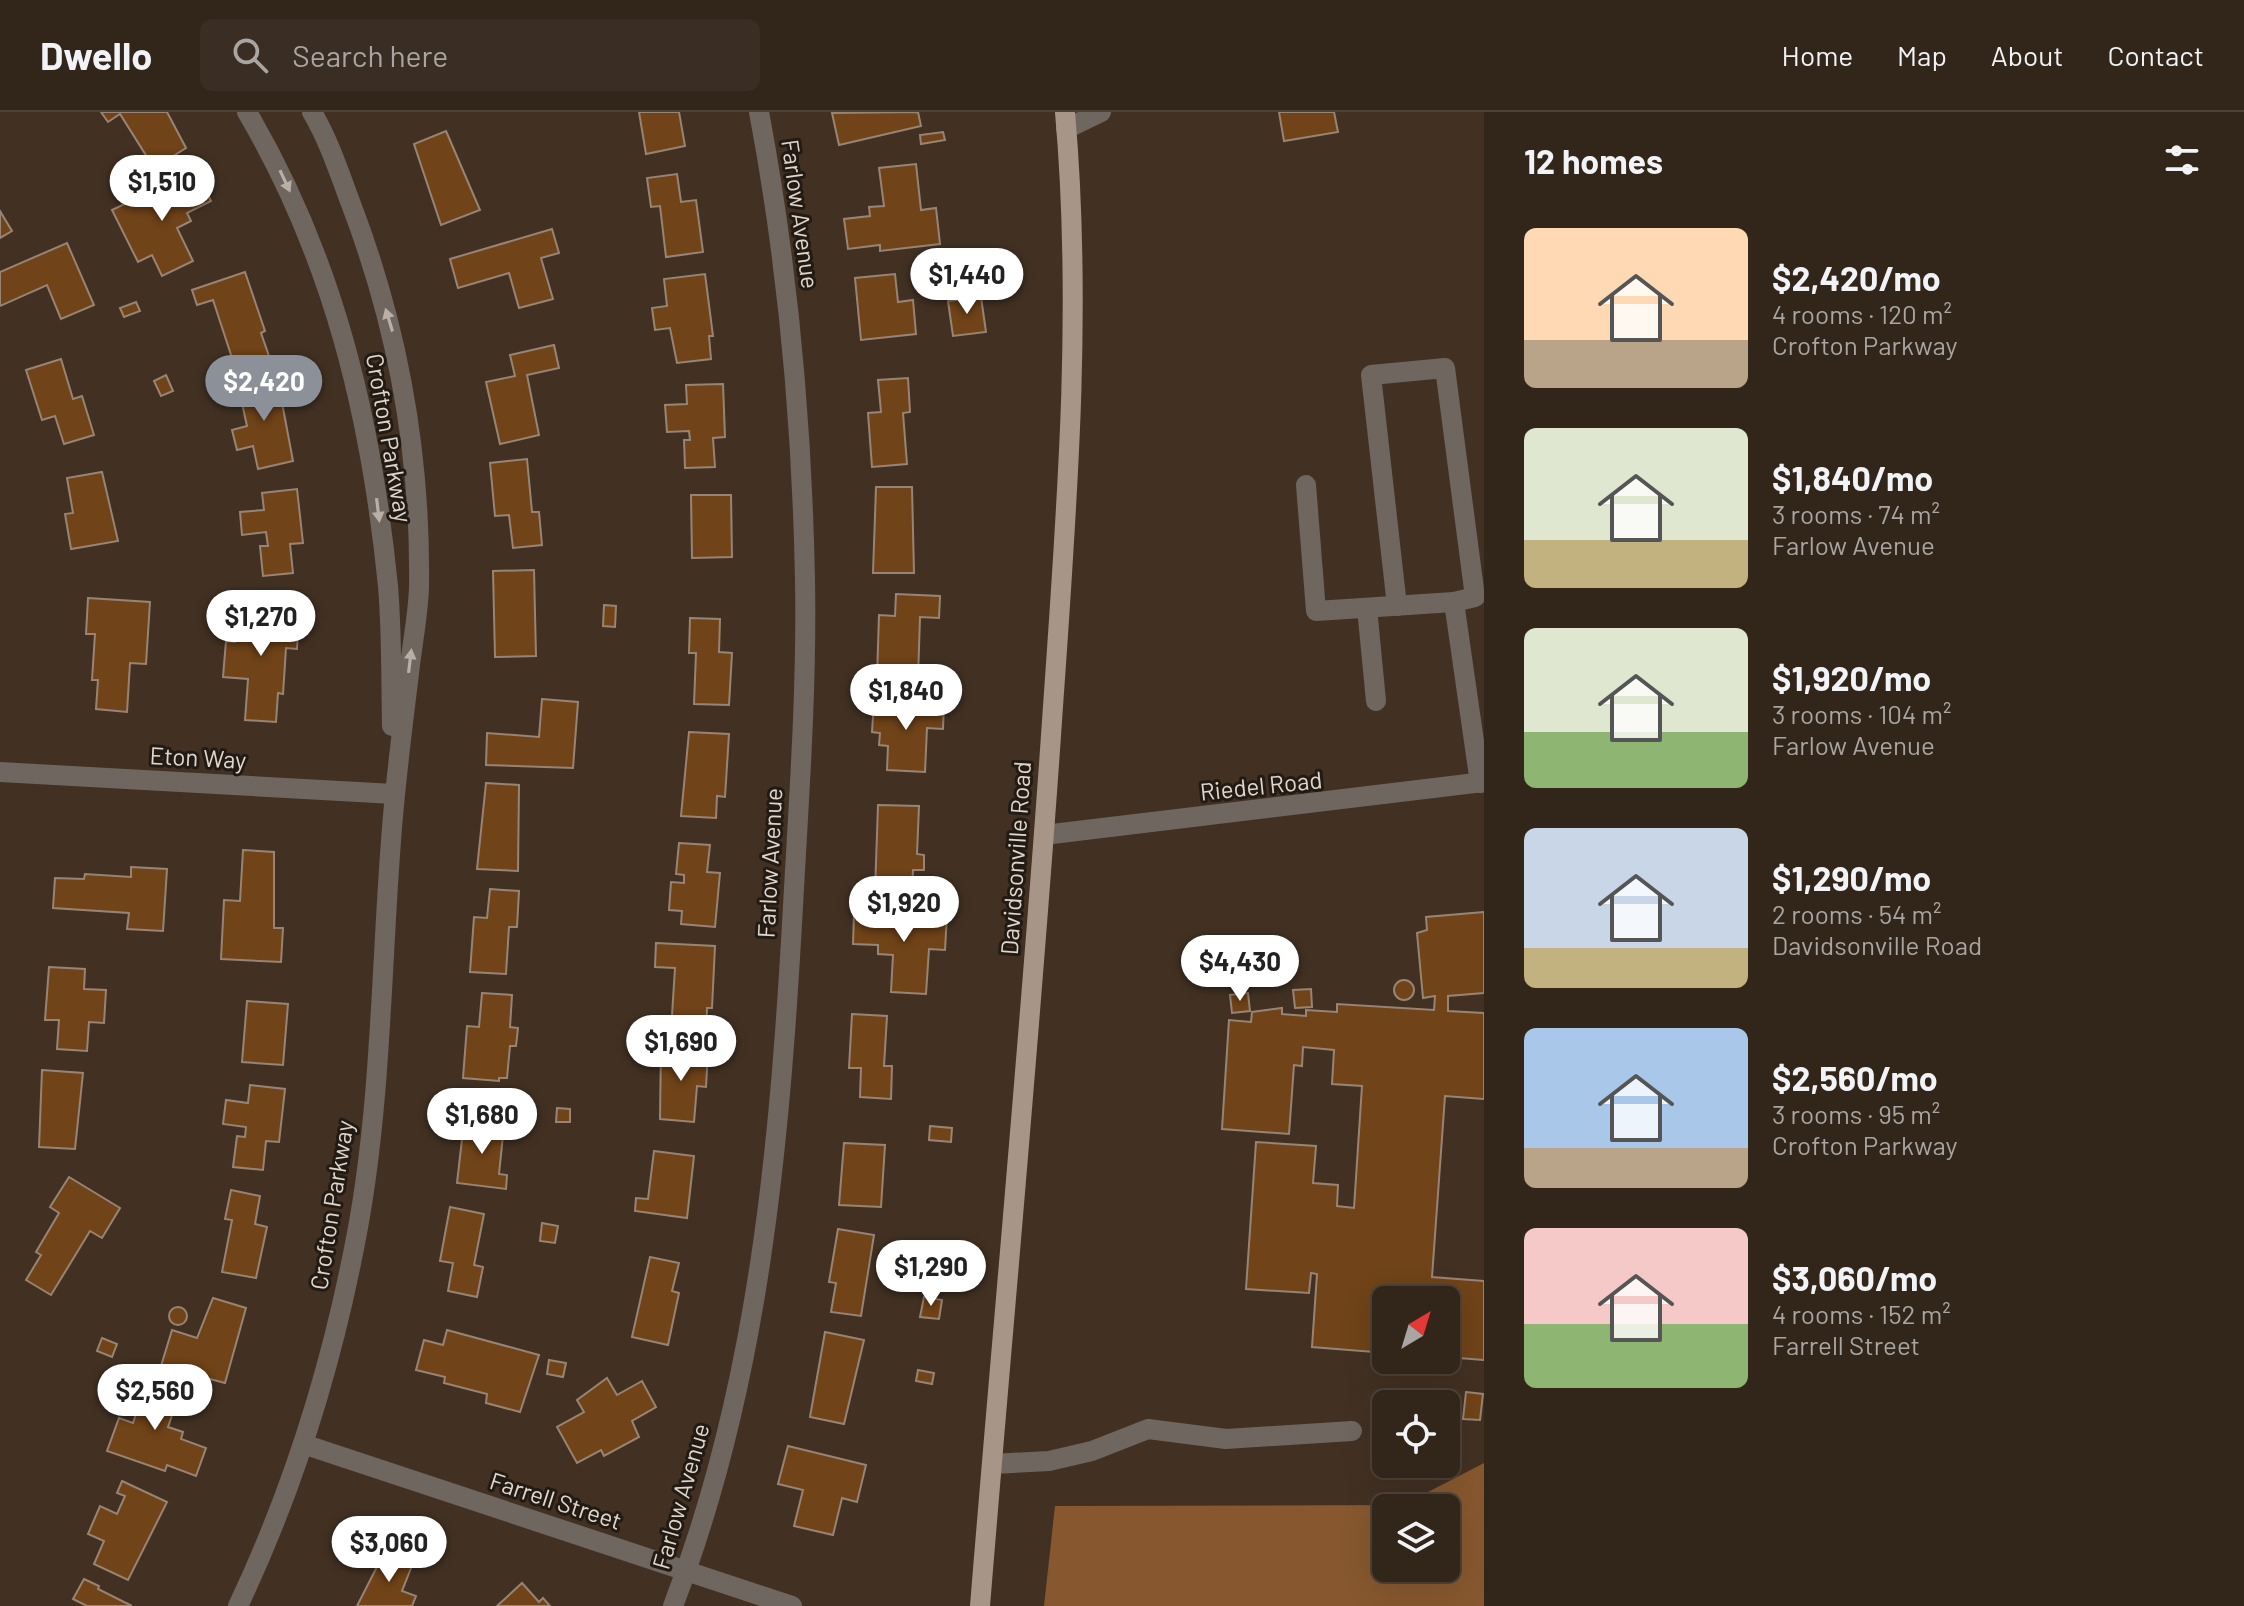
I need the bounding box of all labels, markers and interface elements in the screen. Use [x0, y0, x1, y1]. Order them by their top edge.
search box [200, 19, 760, 91]
text: Dwello [40, 32, 152, 78]
icon: search [228, 33, 272, 77]
text: Search here [292, 37, 448, 73]
text: Home [1782, 38, 1853, 72]
text: Map [1897, 38, 1947, 72]
text: About [1991, 38, 2063, 72]
text: Contact [2107, 38, 2204, 72]
street label: Farlow Avenue [776, 138, 826, 290]
icon: filters [2160, 138, 2204, 182]
text: 12 homes [1524, 140, 1663, 181]
pin: $1,510 [97, 155, 227, 223]
text: $1,510 [128, 165, 196, 196]
one-way arrow [278, 169, 291, 192]
pin: $1,440 [902, 248, 1032, 316]
text: $2,420/mo [1772, 257, 1941, 298]
text: $1,440 [928, 258, 1006, 289]
icon: home [1588, 260, 1684, 356]
text: 4 rooms · 120 m² [1772, 298, 1952, 329]
one-way arrow [382, 308, 395, 332]
text: Crofton Parkway [1772, 329, 1958, 360]
street label: Crofton Parkway [361, 351, 419, 525]
pin: $2,420 [199, 355, 329, 423]
text: $2,420 [223, 365, 305, 396]
text: $1,840/mo [1772, 457, 1933, 498]
icon: home [1588, 460, 1684, 556]
one-way arrow [372, 498, 385, 523]
text: 3 rooms · 74 m² [1772, 498, 1940, 529]
text: Farlow Avenue [1772, 529, 1935, 560]
pin: $1,270 [196, 590, 326, 658]
text: $1,270 [224, 600, 298, 631]
one-way arrow [404, 649, 417, 674]
text: $1,920/mo [1772, 657, 1931, 698]
icon: home [1588, 660, 1684, 756]
pin: $1,840 [841, 664, 971, 732]
text: $1,840 [868, 674, 944, 705]
text: 3 rooms · 104 m² [1772, 698, 1951, 729]
text: Farlow Avenue [1772, 729, 1935, 760]
street label: Eton Way [149, 740, 247, 774]
street label: Davidsonville Road [994, 760, 1036, 956]
street label: Riedel Road [1198, 764, 1324, 806]
street label: Farlow Avenue [751, 787, 787, 939]
text: $1,290/mo [1772, 857, 1931, 898]
icon: home [1588, 860, 1684, 956]
pin: $1,920 [839, 876, 969, 944]
text: $1,920 [867, 886, 941, 917]
text: 2 rooms · 54 m² [1772, 898, 1942, 929]
text: Davidsonville Road [1772, 929, 1982, 960]
pin: $4,430 [1175, 935, 1305, 1003]
text: $4,430 [1199, 945, 1281, 976]
pin: $1,690 [616, 1015, 746, 1083]
text: $1,690 [644, 1025, 718, 1056]
text: $2,560/mo [1772, 1057, 1938, 1098]
icon: home [1588, 1060, 1684, 1156]
pin: $1,680 [417, 1088, 547, 1156]
text: $1,680 [445, 1098, 519, 1129]
text: 3 rooms · 95 m² [1772, 1098, 1940, 1129]
street label: Crofton Parkway [303, 1118, 359, 1292]
text: Crofton Parkway [1772, 1129, 1958, 1160]
pin: $1,290 [866, 1240, 996, 1308]
text: $1,290 [894, 1250, 968, 1281]
text: $3,060/mo [1772, 1257, 1937, 1298]
icon: home [1588, 1260, 1684, 1356]
north arrow [1372, 1286, 1460, 1374]
map controls [1372, 1286, 1460, 1582]
text: 4 rooms · 152 m² [1772, 1298, 1951, 1329]
text: Farrell Street [1772, 1329, 1920, 1360]
pin: $2,560 [90, 1364, 220, 1432]
text: $2,560 [115, 1374, 195, 1405]
button: locate [1372, 1390, 1460, 1478]
street label: Farlow Avenue [645, 1420, 715, 1572]
street label: Farrell Street [487, 1465, 625, 1535]
button: layers [1372, 1494, 1460, 1582]
pin: $3,060 [324, 1516, 454, 1584]
text: $3,060 [350, 1526, 428, 1557]

